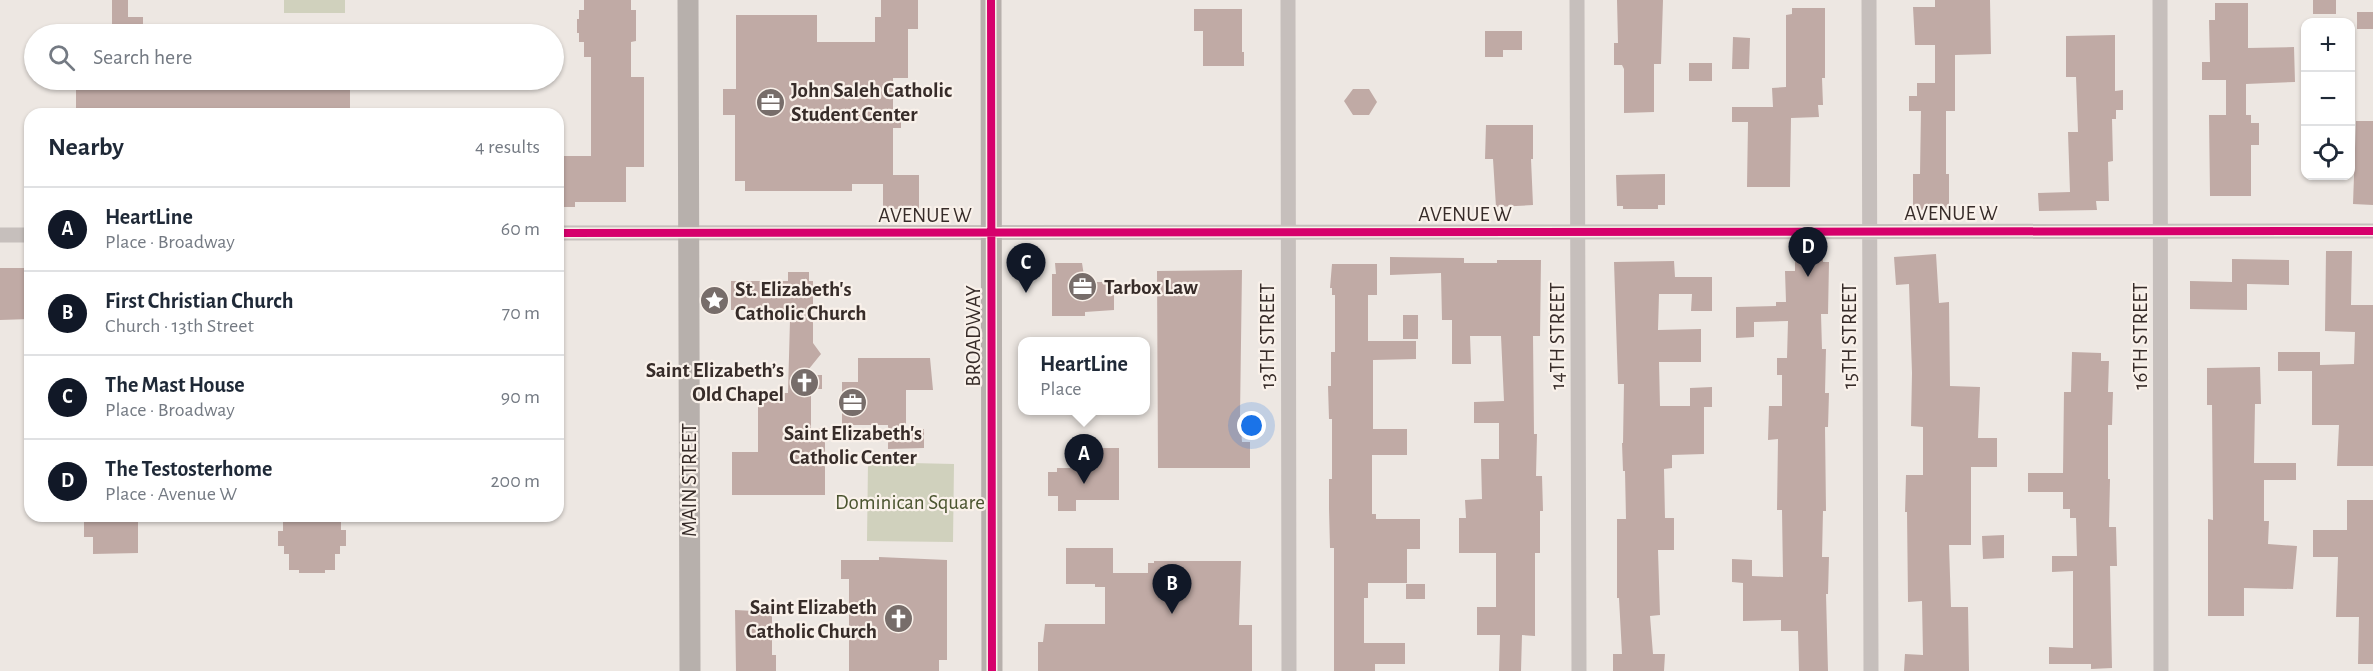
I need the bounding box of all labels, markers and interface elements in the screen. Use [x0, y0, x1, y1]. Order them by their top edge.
map controls [2301, 18, 2355, 180]
button: + [2301, 18, 2355, 72]
search box [24, 24, 564, 90]
icon: search [45, 41, 78, 74]
text: Search here [93, 46, 192, 68]
button: − [2301, 72, 2355, 126]
place label: John Saleh Catholic Student Center [791, 80, 952, 125]
office icon: John Saleh Catholic Student Center [754, 86, 786, 118]
button: locate [2301, 126, 2355, 180]
text: Nearby [48, 134, 124, 160]
text: 4 results [475, 137, 540, 157]
street label: AVENUE W [1904, 203, 1998, 224]
street label: AVENUE W [1418, 204, 1512, 225]
street label: AVENUE W [878, 205, 972, 226]
text: HeartLine [105, 206, 193, 228]
text: A [62, 219, 74, 239]
text: 60 m [501, 219, 540, 239]
pin: D [1788, 228, 1828, 277]
text: Place · Broadway [105, 232, 235, 252]
pin: C [1006, 244, 1046, 293]
office icon: Tarbox Law [1067, 271, 1099, 303]
place label: Tarbox Law [1104, 277, 1198, 298]
place label: St. Elizabeth's Catholic Church [735, 279, 866, 324]
street label: 14TH STREET [1547, 282, 1568, 390]
street label: 16TH STREET [2130, 282, 2151, 390]
street label: 13TH STREET [1257, 283, 1278, 389]
street label: 15TH STREET [1839, 283, 1860, 389]
place icon: St. Elizabeth's Catholic Church [698, 285, 730, 317]
street label: BROADWAY [963, 285, 984, 387]
text: First Christian Church [105, 290, 293, 312]
text: B [62, 303, 73, 323]
text: 70 m [502, 303, 540, 323]
text: Church · 13th Street [105, 316, 254, 336]
popup [1018, 337, 1150, 415]
text: HeartLine [1040, 353, 1128, 375]
place label: Saint Elizabeth’s Old Chapel [646, 360, 784, 405]
church icon: Saint Elizabeth’s Old Chapel [789, 366, 821, 398]
text: The Mast House [105, 374, 245, 396]
text: Place [1040, 379, 1082, 399]
office icon: Saint Elizabeth's Catholic Center [837, 386, 869, 418]
text: C [62, 387, 73, 407]
text: 90 m [501, 387, 540, 407]
text: Place · Broadway [105, 400, 235, 420]
your location [1237, 411, 1266, 440]
street label: MAIN STREET [679, 423, 700, 537]
place label: Saint Elizabeth's Catholic Center [784, 423, 922, 468]
pin: A [1064, 434, 1104, 484]
text: The Testosterhome [105, 458, 272, 480]
text: D [61, 471, 74, 491]
text: 200 m [490, 471, 540, 491]
text: Place · Avenue W [105, 484, 237, 504]
park label: Dominican Square [835, 492, 985, 513]
pin: B [1152, 564, 1192, 614]
place label: Saint Elizabeth Catholic Church [746, 597, 877, 642]
church icon: Saint Elizabeth Catholic Church [882, 603, 914, 635]

